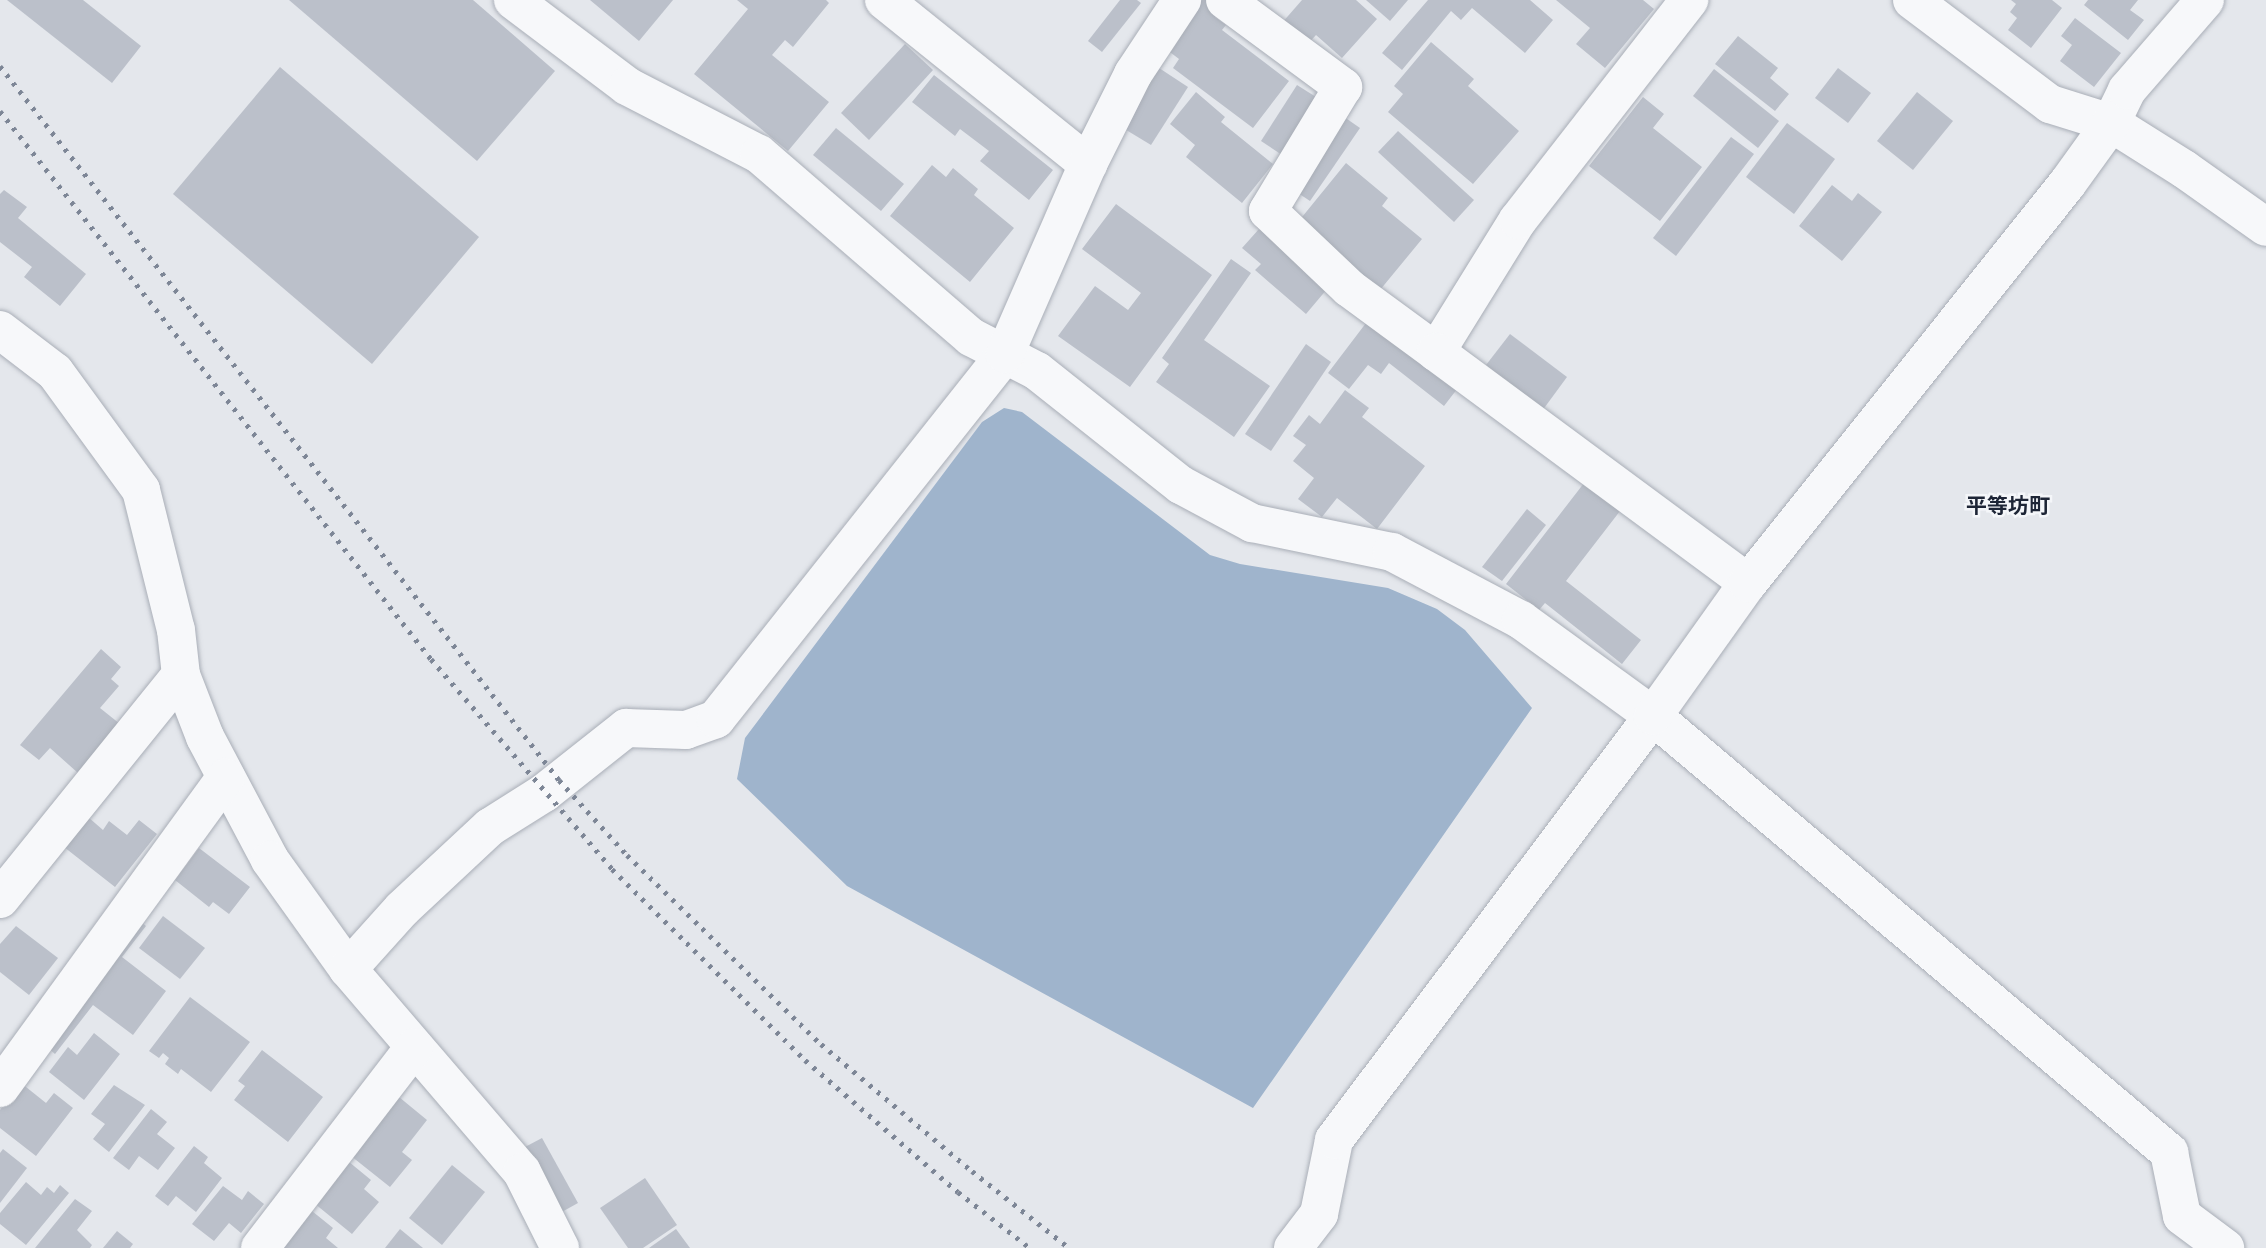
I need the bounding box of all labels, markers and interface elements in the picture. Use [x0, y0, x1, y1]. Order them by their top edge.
district label: 平等坊町 [1966, 493, 2050, 519]

